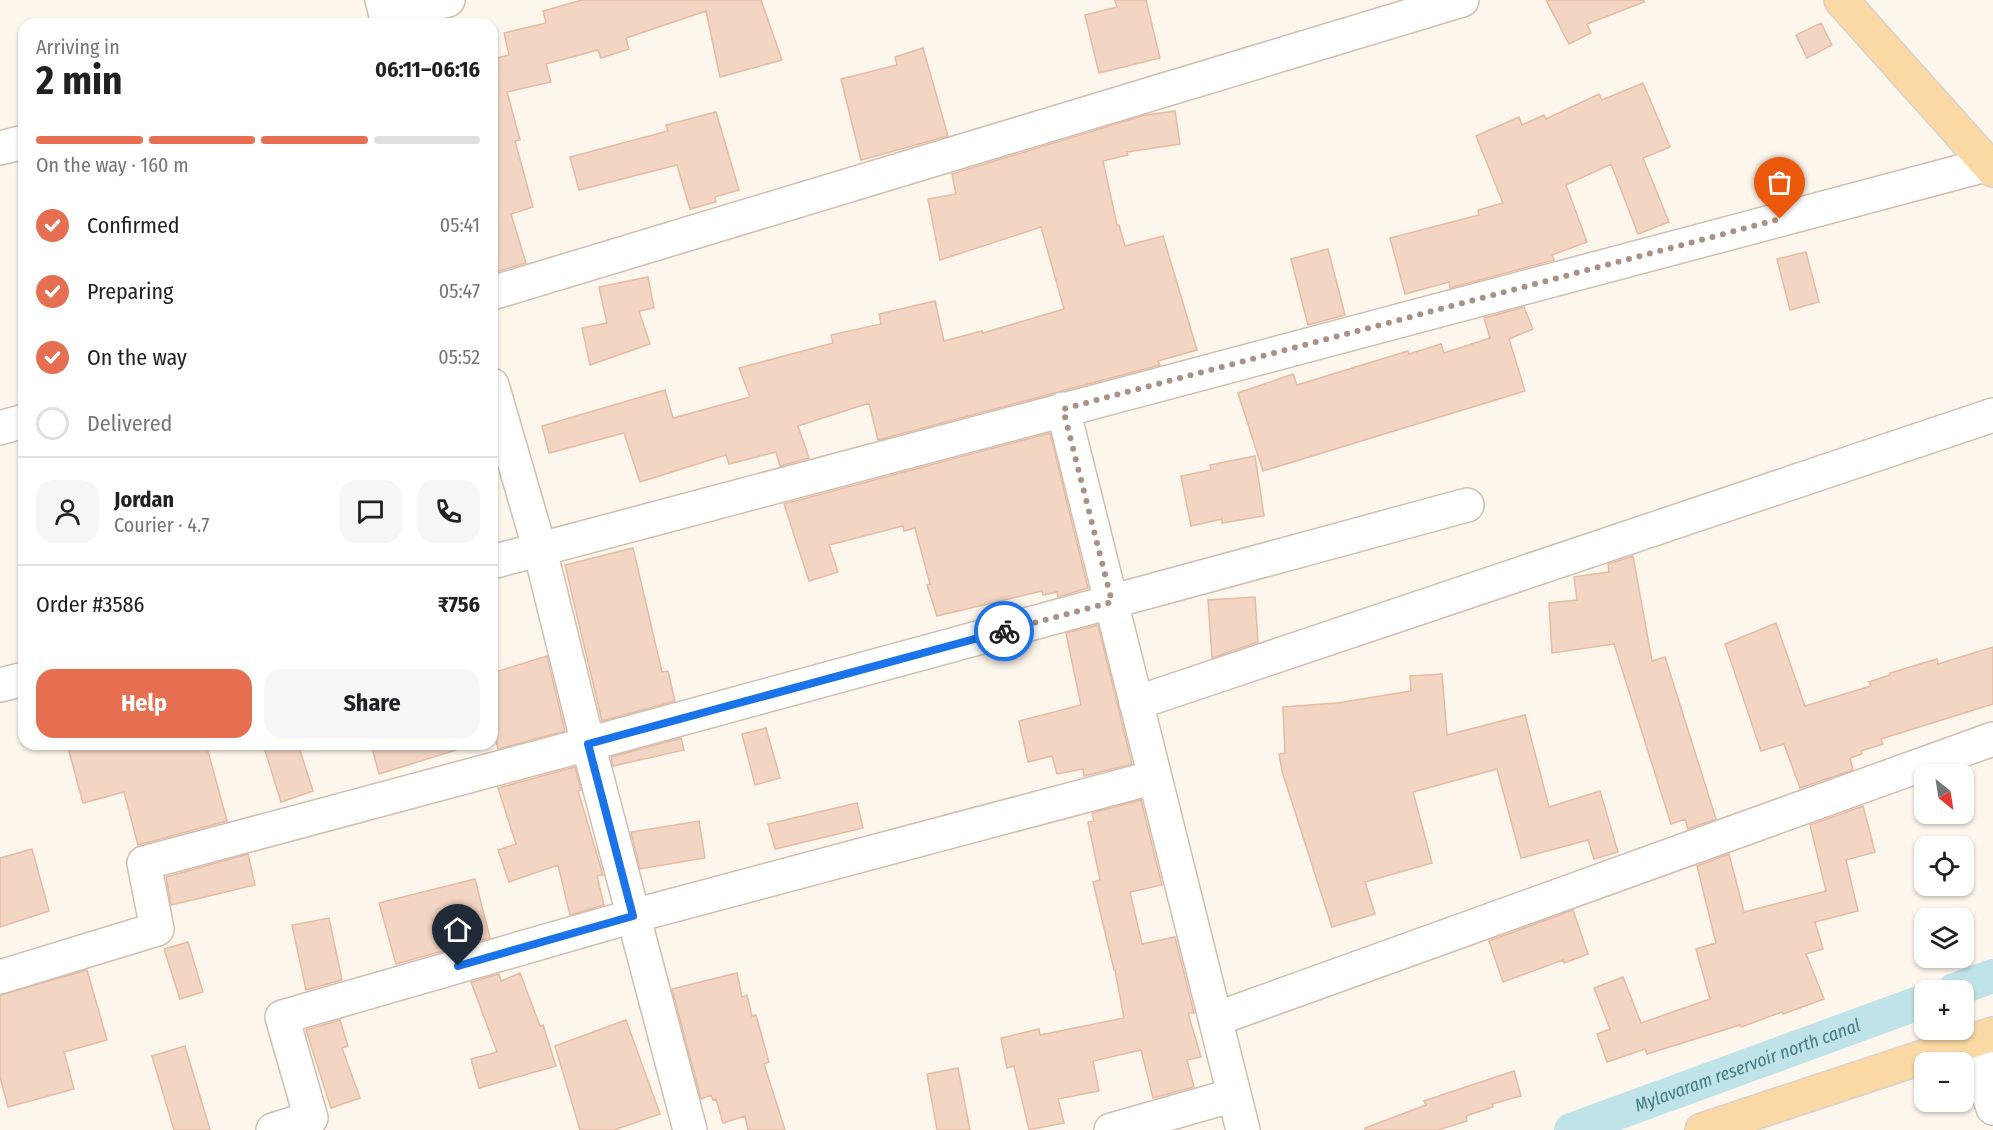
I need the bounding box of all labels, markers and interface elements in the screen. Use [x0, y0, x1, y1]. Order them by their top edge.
text: Arriving in [36, 35, 120, 59]
text: 06:11–06:16 [375, 56, 480, 83]
text: 2 min [36, 58, 122, 104]
text: On the way · 160 m [36, 153, 189, 177]
pin [1754, 157, 1805, 219]
icon: bag [1763, 166, 1796, 199]
icon: check [36, 209, 69, 242]
text: Confirmed [87, 212, 180, 239]
text: 05:41 [440, 213, 480, 237]
icon: check [36, 275, 69, 308]
text: Preparing [87, 278, 173, 305]
text: 05:47 [439, 279, 480, 303]
icon: check [36, 341, 69, 374]
text: On the way [87, 344, 187, 371]
text: 05:52 [438, 345, 480, 369]
text: Delivered [87, 410, 172, 437]
button: person [36, 480, 99, 543]
button: chat [339, 480, 402, 543]
button: phone [417, 480, 480, 543]
text: Jordan [114, 486, 174, 513]
text: Courier · 4.7 [114, 513, 209, 537]
text: Order #3586 [36, 591, 145, 618]
text: ₹756 [438, 591, 480, 618]
courier [974, 601, 1034, 661]
icon: bike [988, 615, 1021, 648]
button: Help [36, 669, 252, 738]
button: Share [264, 669, 480, 738]
north arrow [1914, 764, 1974, 824]
map controls [1914, 764, 1974, 1112]
button: locate [1914, 836, 1974, 896]
pin [432, 904, 483, 966]
button: layers [1914, 908, 1974, 968]
icon: home [441, 913, 474, 946]
button: + [1914, 980, 1974, 1040]
water label: Mylavaram reservoir north canal [1632, 1014, 1864, 1117]
button: − [1914, 1052, 1974, 1112]

